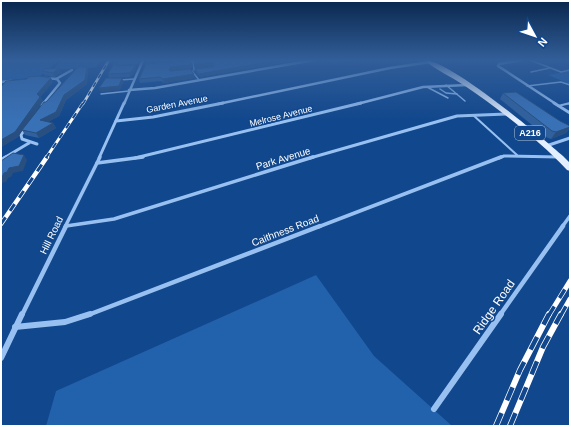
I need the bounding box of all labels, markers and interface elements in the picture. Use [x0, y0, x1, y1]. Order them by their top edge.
north arrow [515, 16, 555, 56]
text: N [535, 36, 550, 49]
street label: Garden Avenue [145, 93, 209, 115]
street label: Melrose Avenue [249, 103, 313, 129]
road number: A216 [515, 126, 545, 140]
street label: Park Avenue [255, 145, 312, 172]
street label: Caithness Road [250, 213, 320, 248]
street label: Hill Road [38, 215, 65, 256]
street label: Ridge Road [470, 277, 518, 337]

